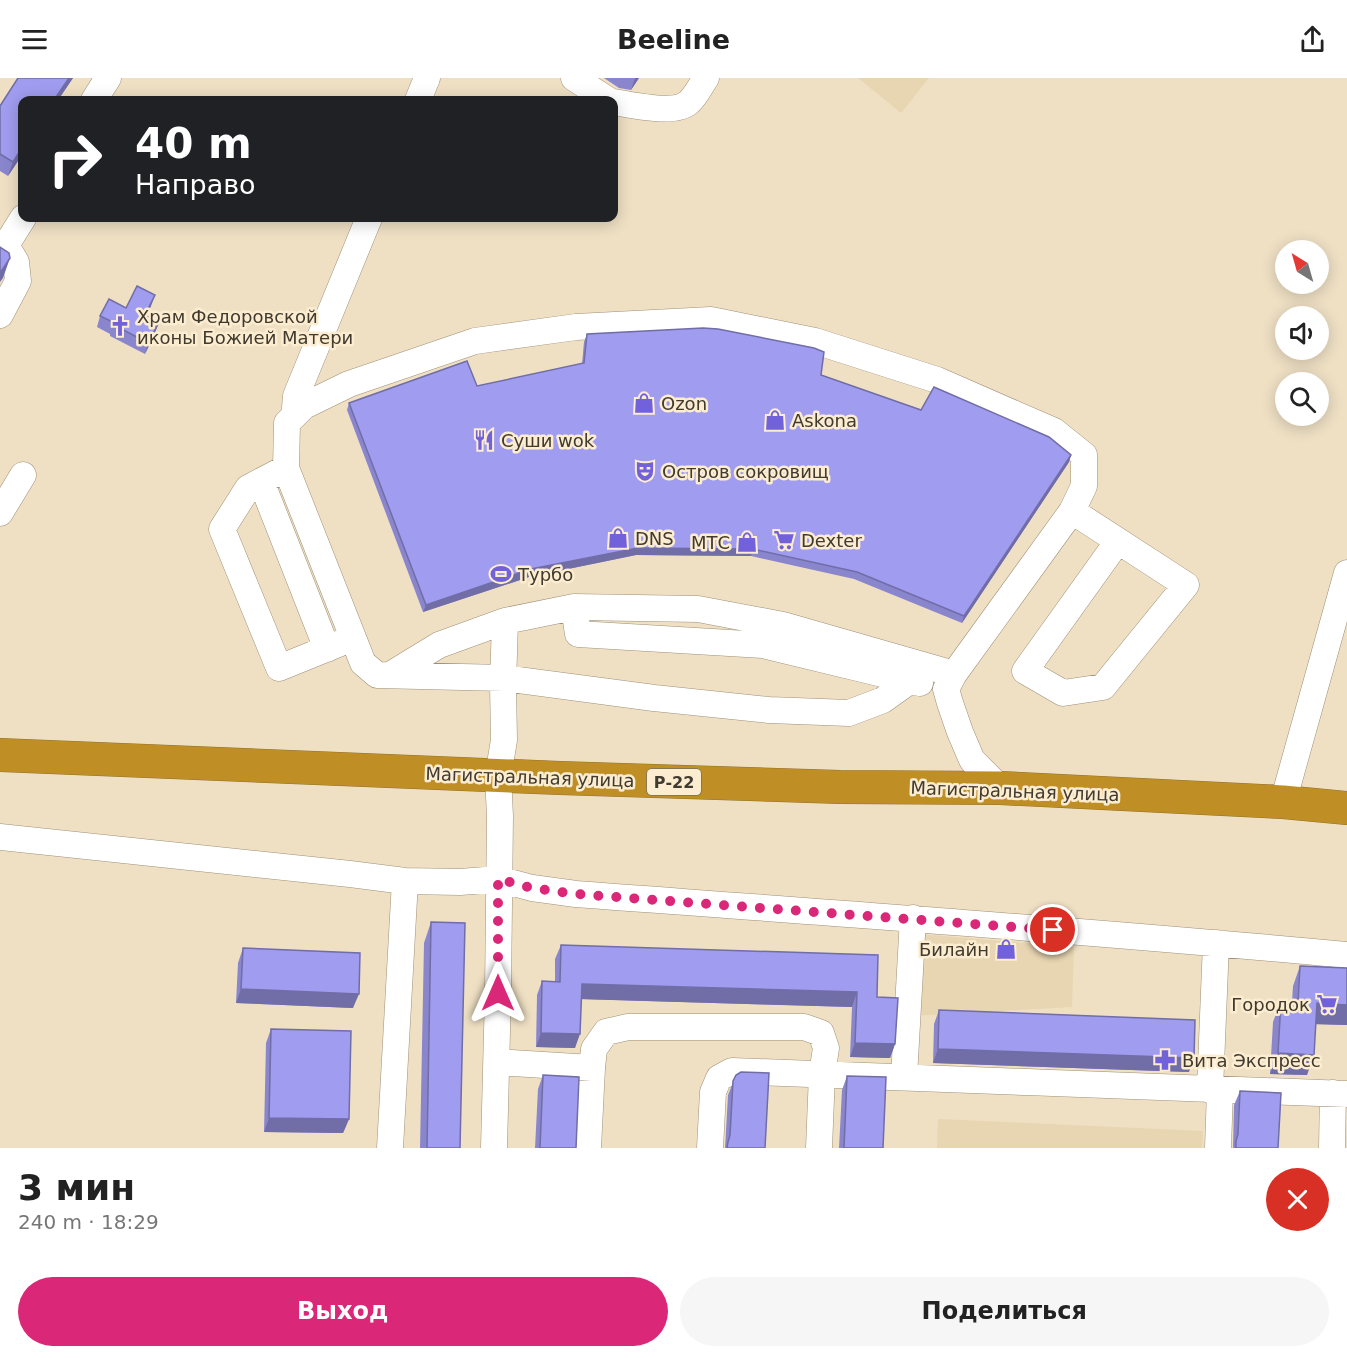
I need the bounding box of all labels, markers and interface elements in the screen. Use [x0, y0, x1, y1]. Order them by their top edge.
icon: menu [18, 23, 51, 56]
icon: share [1296, 23, 1329, 56]
text: Beeline [617, 24, 730, 55]
text: 40 m [135, 119, 252, 168]
icon: right [36, 120, 114, 198]
text: Направо [135, 169, 256, 200]
north arrow [1275, 240, 1329, 294]
map controls [1275, 240, 1329, 426]
place label: Храм Федоровской иконы Божией Матери [137, 306, 353, 348]
button: sound [1275, 306, 1329, 360]
church icon: Храм Федоровской иконы Божией Матери [108, 314, 132, 338]
button: search [1275, 372, 1329, 426]
shop icon: Ozon [632, 391, 656, 415]
place label: Ozon [661, 393, 707, 414]
shop icon: Askona [763, 408, 787, 432]
place label: Askona [792, 410, 857, 431]
restaurant icon: Суши wok [472, 428, 496, 452]
place label: Суши wok [501, 430, 595, 451]
theatre icon: Остров сокровищ [633, 459, 657, 483]
place label: Остров сокровищ [662, 461, 829, 482]
shop icon: DNS [606, 526, 630, 550]
place label: DNS [635, 528, 674, 549]
supermarket icon: Dexter [772, 528, 796, 552]
shop icon: МТС [735, 530, 759, 554]
place label: Dexter [801, 530, 862, 551]
place label: МТС [691, 532, 730, 553]
sports icon: Турбо [489, 562, 513, 586]
place label: Турбо [517, 564, 573, 585]
street label: Магистральная улица [425, 763, 635, 791]
road number: Р-22 [647, 769, 701, 795]
street label: Магистральная улица [910, 777, 1120, 805]
pin [1027, 904, 1078, 955]
icon: arrive [1036, 913, 1069, 946]
shop icon: Билайн [994, 937, 1018, 961]
place label: Билайн [919, 939, 989, 960]
position arrow [466, 961, 530, 1025]
supermarket icon: Городок [1315, 992, 1339, 1016]
place label: Городок [1231, 994, 1310, 1015]
pharmacy icon: Вита Экспресс [1153, 1048, 1177, 1072]
place label: Вита Экспресс [1182, 1050, 1321, 1071]
text: 3 мин [18, 1167, 135, 1208]
button: close [1266, 1168, 1329, 1231]
text: 240 m · 18:29 [18, 1210, 159, 1234]
button: Выход [18, 1277, 668, 1346]
button: Поделиться [680, 1277, 1329, 1346]

